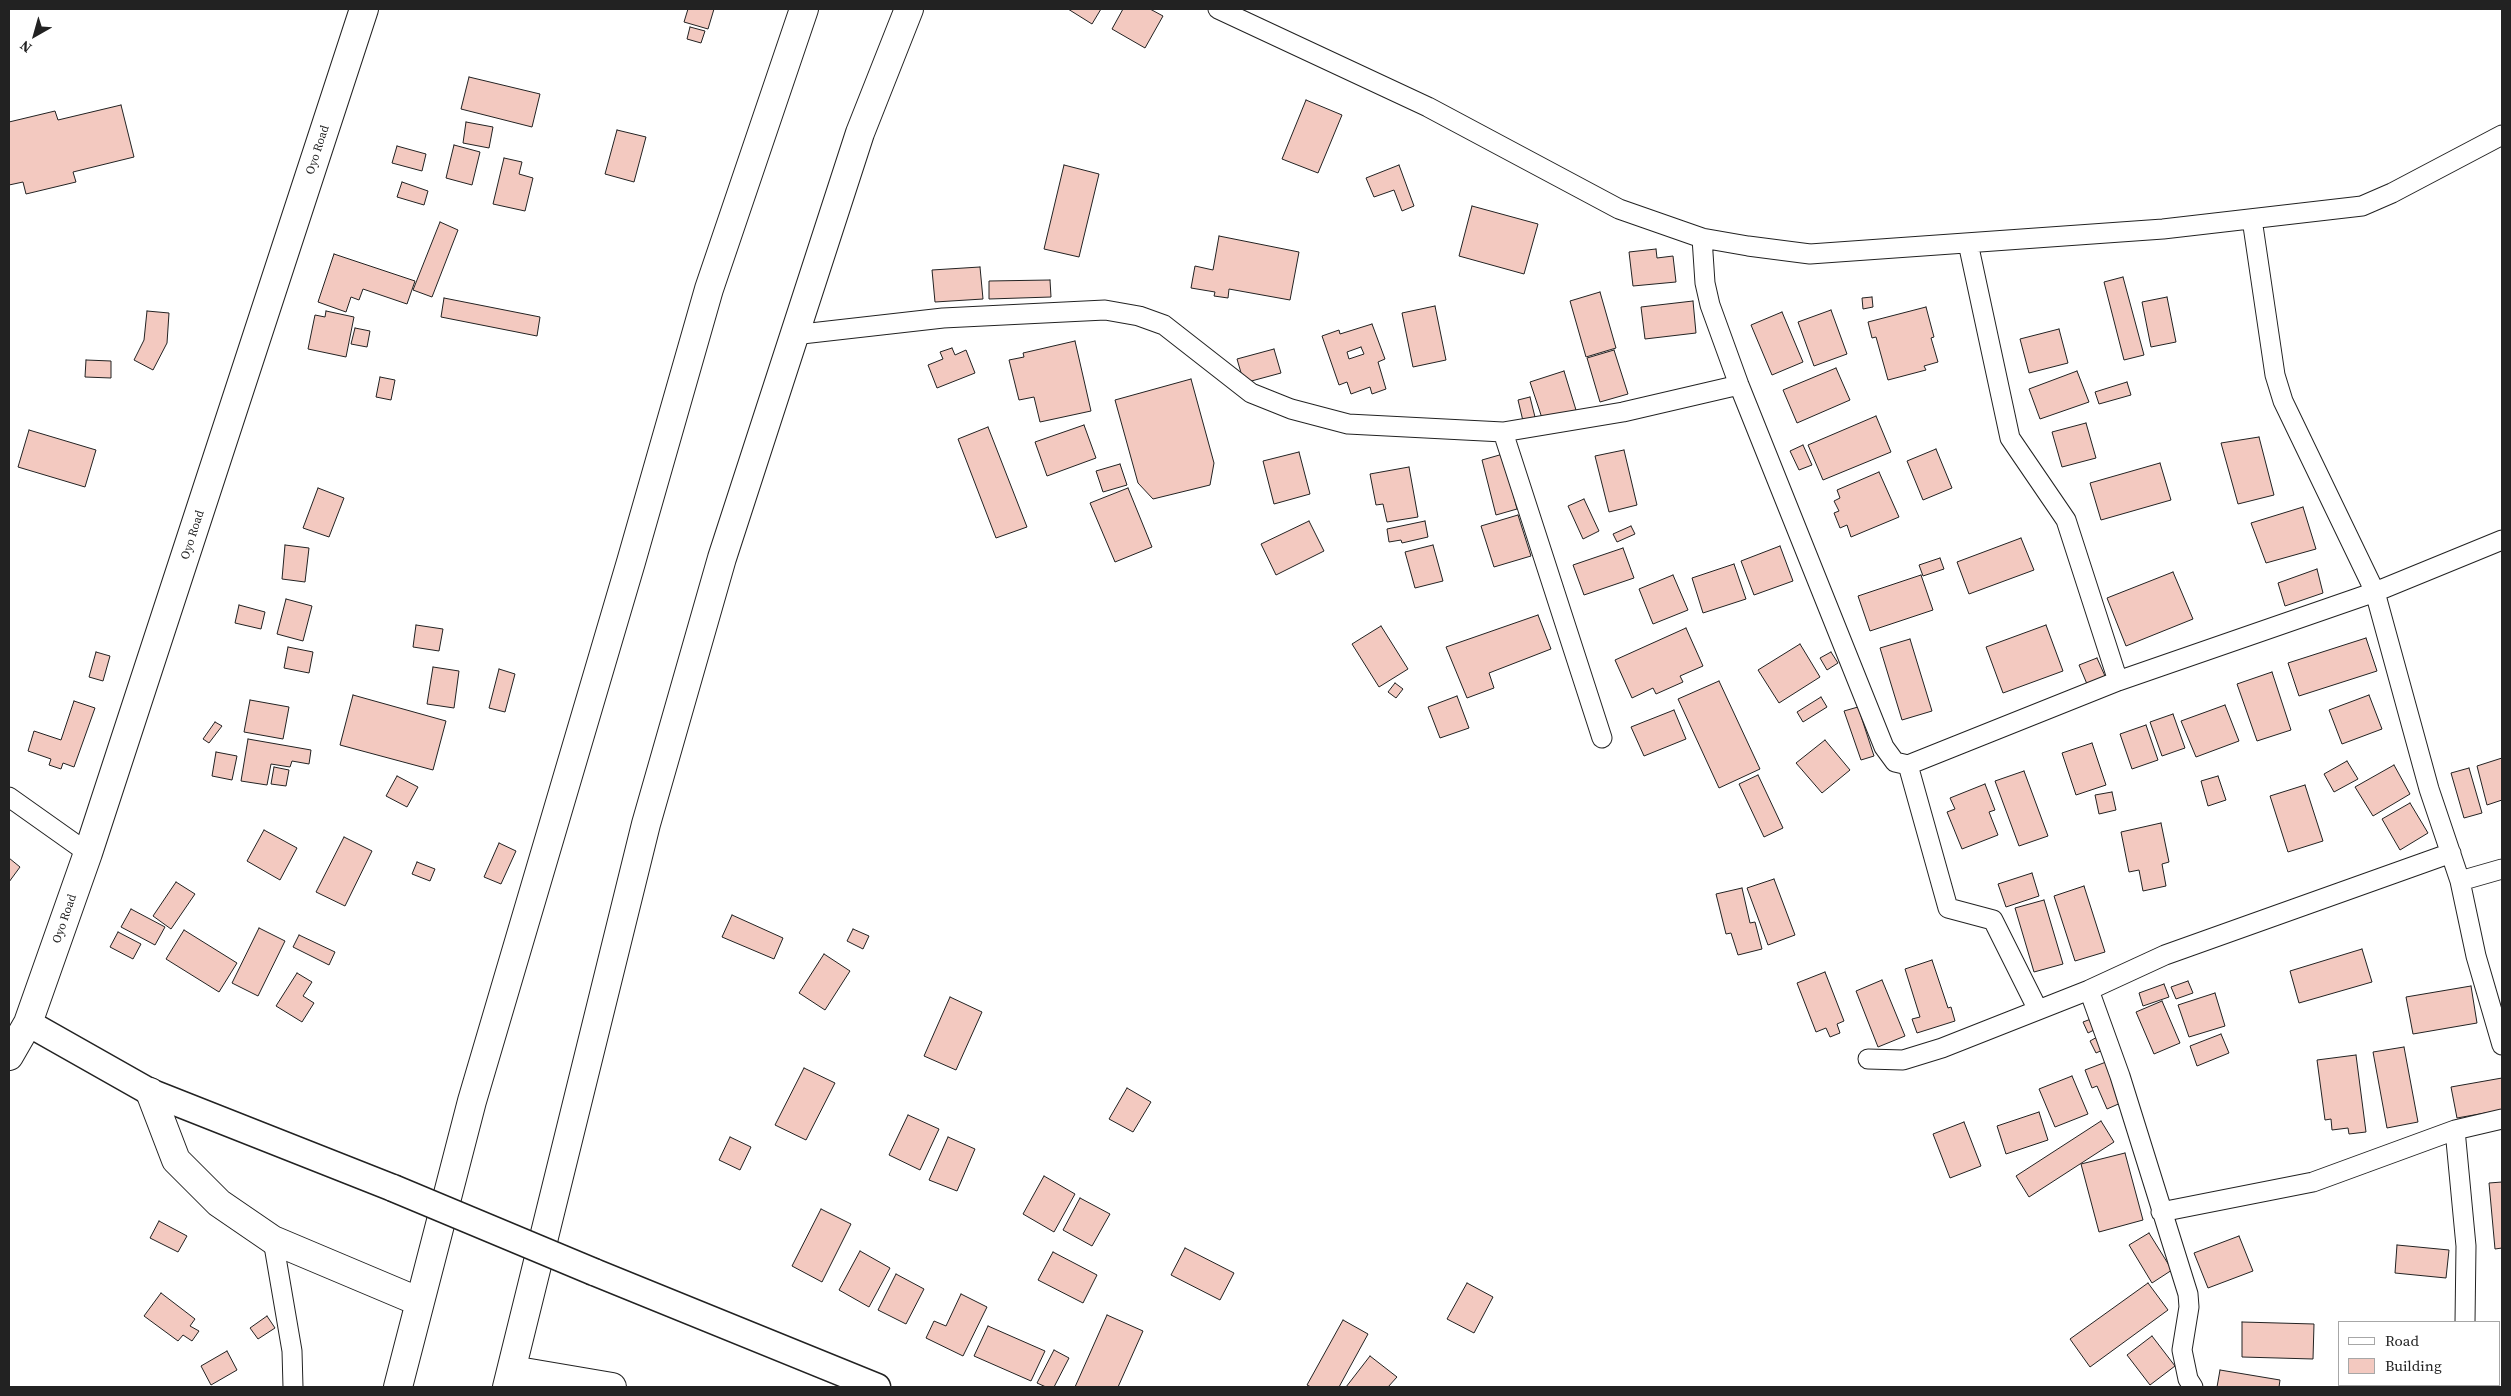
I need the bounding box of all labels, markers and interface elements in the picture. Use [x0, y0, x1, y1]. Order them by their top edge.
north arrow [10, 10, 60, 60]
text: N [16, 36, 36, 58]
street label: Oyo Road [303, 124, 333, 176]
street label: Oyo Road [178, 509, 208, 561]
street label: Oyo Road [50, 893, 80, 945]
legend [2338, 1321, 2501, 1386]
text: Road [2385, 1330, 2419, 1351]
text: Building [2385, 1355, 2442, 1376]

